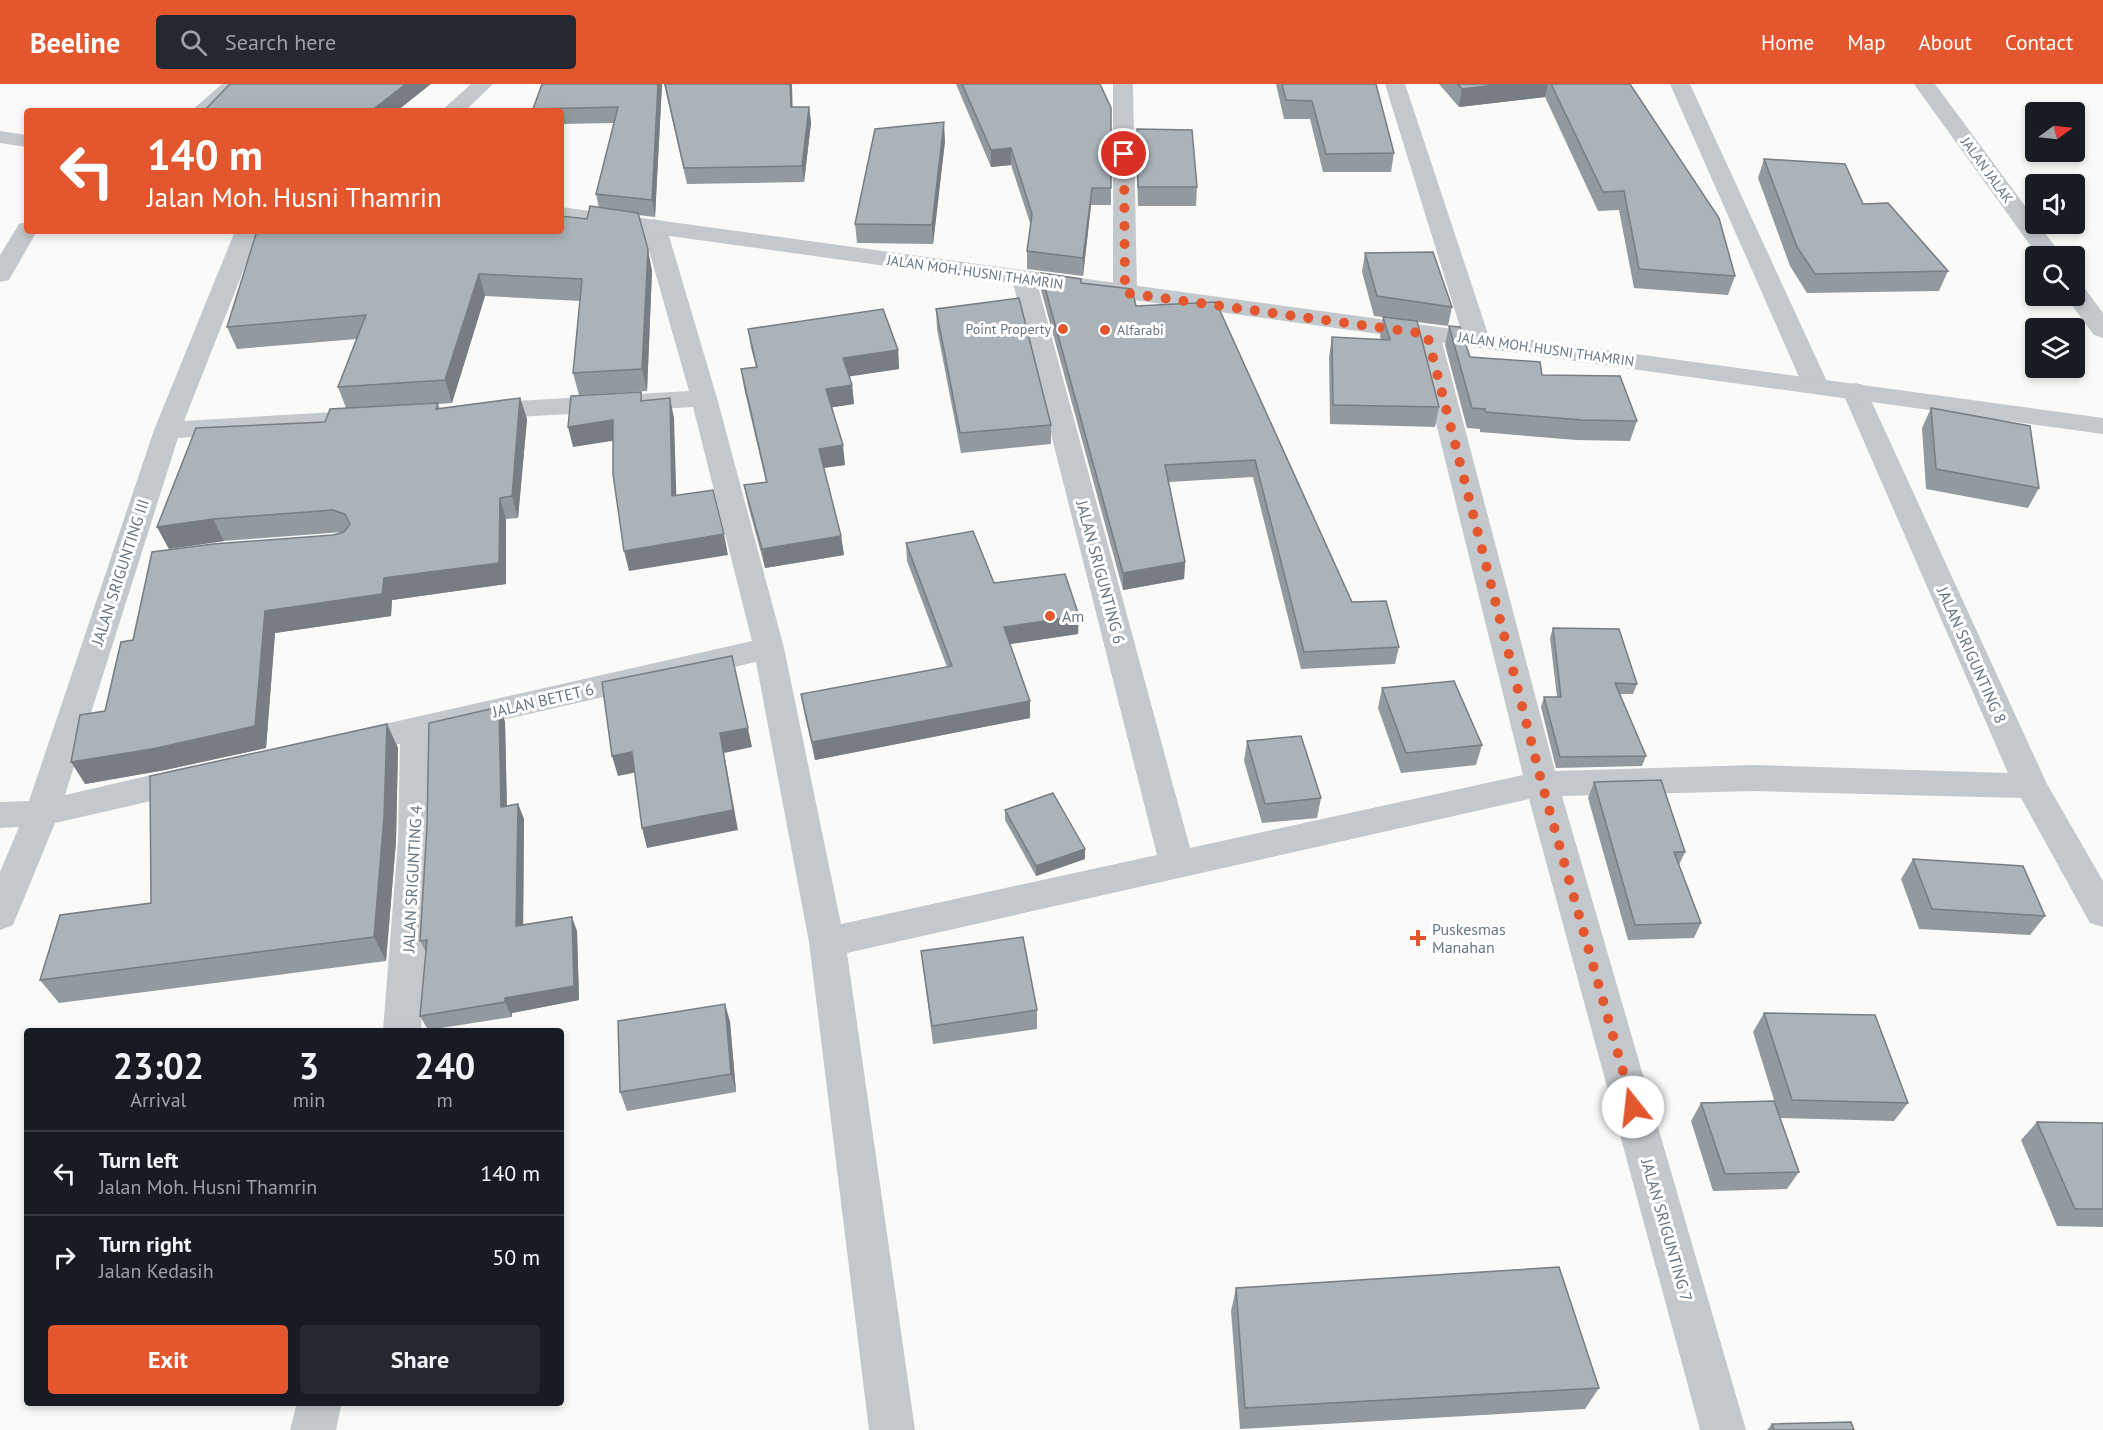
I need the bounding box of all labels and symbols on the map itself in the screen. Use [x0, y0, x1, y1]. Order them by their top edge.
north arrow [2025, 102, 2085, 162]
pin [1098, 128, 1149, 179]
street label: JALAN JALAK [1956, 133, 2017, 207]
street label: JALAN MOH. HUSNI THAMRIN [885, 251, 1064, 293]
place label: Point Property [966, 320, 1051, 338]
place label: Alfarabi [1117, 321, 1164, 339]
marker: Point Property [1056, 322, 1070, 336]
marker: Alfarabi [1098, 323, 1112, 337]
street label: JALAN MOH. HUSNI THAMRIN [1456, 328, 1635, 370]
street label: JALAN SRIGUNTING III [87, 496, 153, 649]
street label: JALAN SRIGUNTING 6 [1072, 497, 1130, 646]
street label: JALAN SRIGUNTING 8 [1932, 583, 2011, 726]
place label: Am [1062, 606, 1084, 626]
marker: Am [1043, 609, 1057, 623]
street label: JALAN BETET 6 [489, 679, 596, 722]
street label: JALAN SRIGUNTING 4 [398, 805, 426, 954]
place label: Puskesmas Manahan [1432, 919, 1506, 957]
marker: Puskesmas Manahan [1409, 929, 1427, 947]
position arrow [1601, 1075, 1665, 1139]
street label: JALAN SRIGUNTING 7 [1637, 1155, 1697, 1304]

